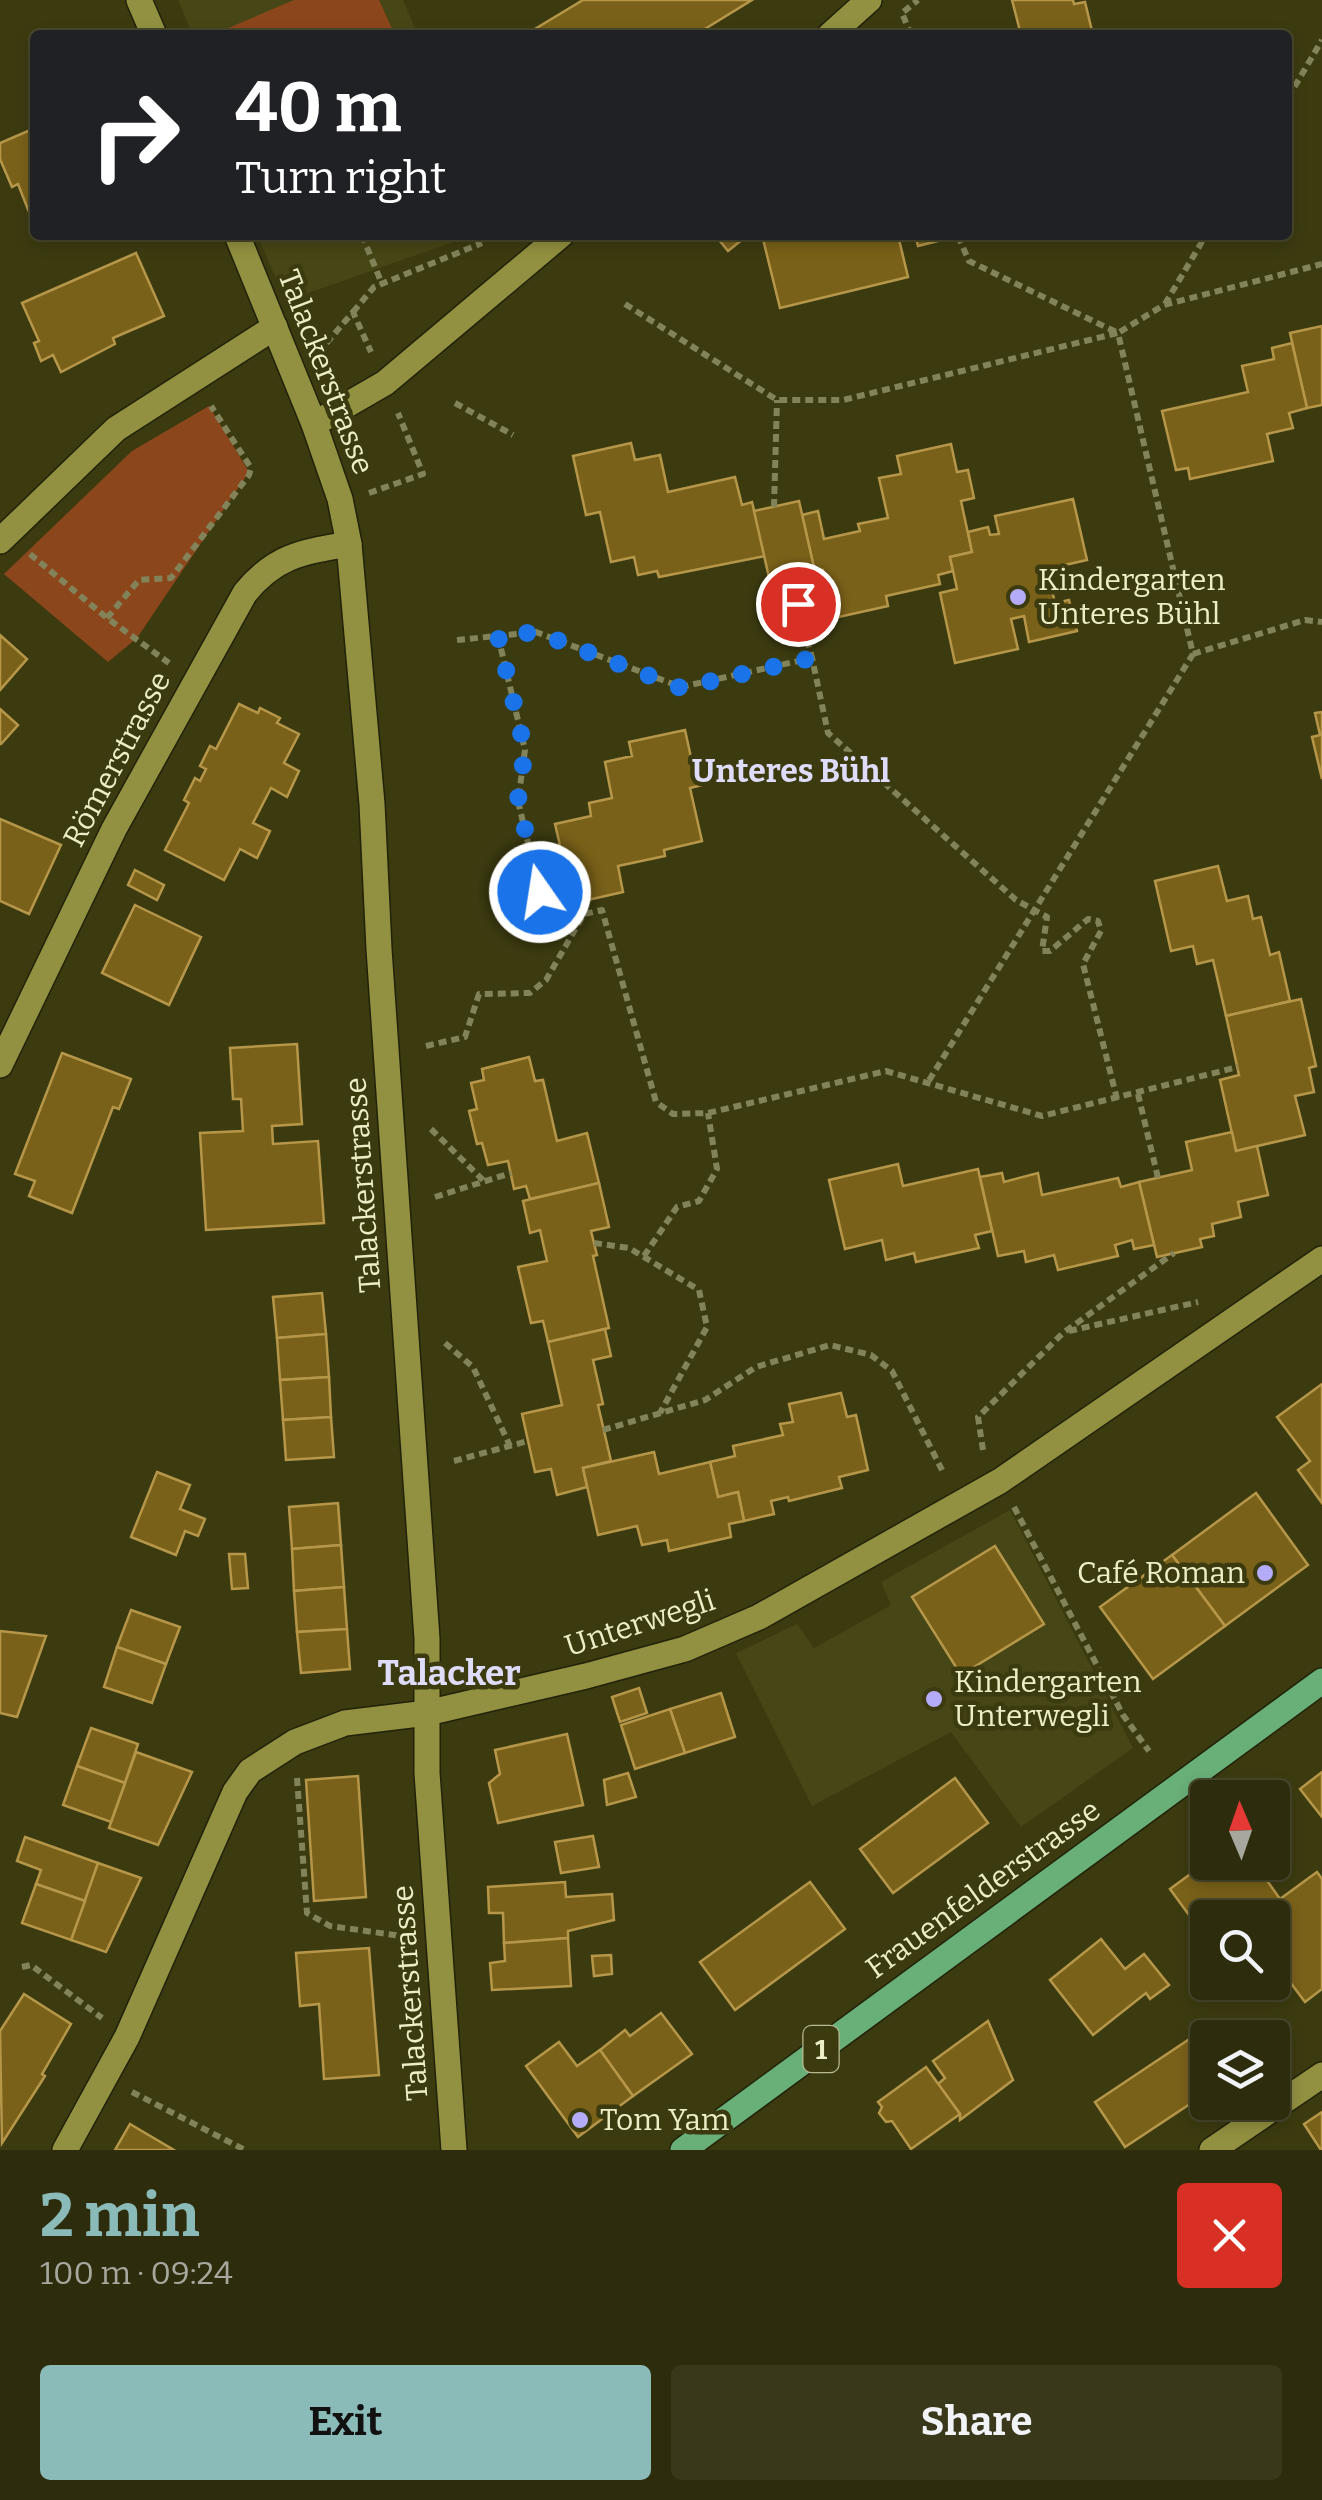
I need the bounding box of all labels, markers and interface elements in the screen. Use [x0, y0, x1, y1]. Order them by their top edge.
text: 40 m [235, 66, 401, 150]
icon: right [70, 70, 200, 200]
text: Turn right [235, 151, 447, 205]
street label: Talackerstrasse [270, 265, 382, 479]
pin [756, 562, 841, 647]
place label: Kindergarten Unteres Bühl [1038, 562, 1226, 632]
icon: arrive [771, 577, 826, 632]
marker: Kindergarten Unteres Bühl [1007, 586, 1029, 608]
street label: Römerstrasse [56, 665, 178, 853]
district label: Unteres Bühl [692, 752, 890, 790]
position arrow [488, 840, 592, 944]
street label: Talackerstrasse [338, 1076, 388, 1294]
place label: Café Roman [1077, 1555, 1245, 1591]
marker: Café Roman [1254, 1562, 1276, 1584]
street label: Unterwegli [560, 1582, 720, 1664]
district label: Talacker [377, 1652, 521, 1694]
place label: Kindergarten Unterwegli [954, 1664, 1142, 1734]
marker: Kindergarten Unterwegli [923, 1688, 945, 1710]
north arrow [1190, 1780, 1290, 1880]
map controls [1190, 1780, 1290, 2120]
street label: Frauenfelderstrasse [859, 1792, 1107, 1986]
street label: Talackerstrasse [385, 1884, 435, 2102]
button: search [1190, 1900, 1290, 2000]
button: layers [1190, 2020, 1290, 2120]
road number: 1 [804, 2026, 838, 2072]
place label: Tom Yam [600, 2102, 730, 2138]
marker: Tom Yam [569, 2109, 591, 2131]
text: 2 min [40, 2180, 200, 2252]
button: close [1177, 2183, 1282, 2288]
text: 100 m · 09:24 [40, 2254, 233, 2292]
button: Exit [40, 2365, 651, 2480]
button: Share [671, 2365, 1282, 2480]

